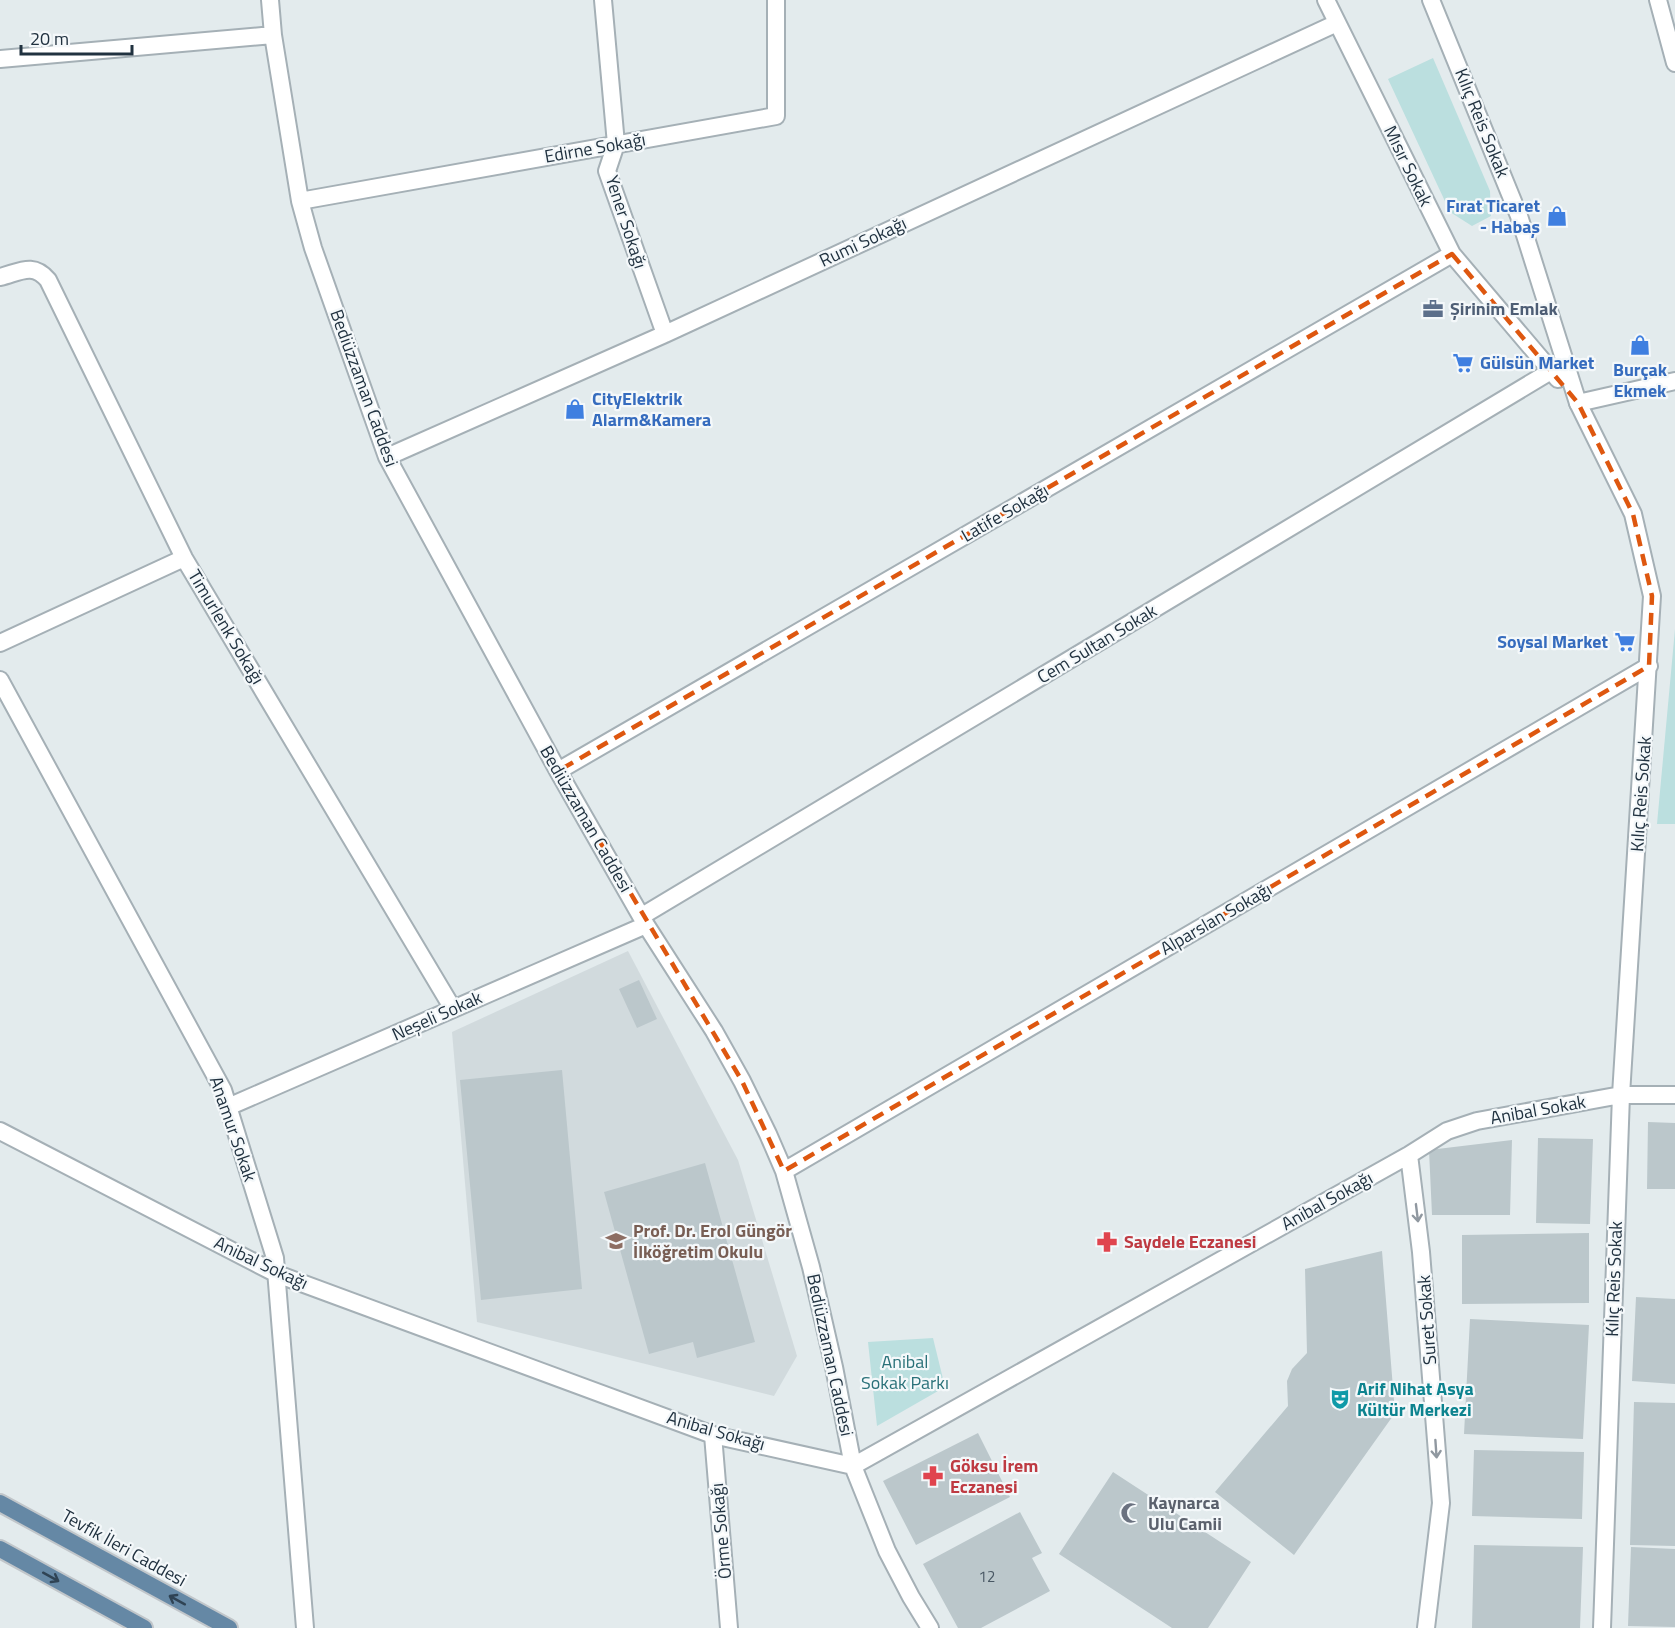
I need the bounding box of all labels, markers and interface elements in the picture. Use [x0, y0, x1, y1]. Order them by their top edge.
scale bar [21, 18, 132, 56]
text: 20 m [30, 25, 69, 52]
street label: Kılıç Reis Sokak [1448, 64, 1517, 182]
street label: Mısır Sokak [1377, 121, 1440, 211]
street label: Edirne Sokağı [542, 125, 648, 170]
street label: Yener Sokağı [599, 172, 654, 272]
place label: Fırat Ticaret - Habaş [1446, 192, 1540, 240]
shop icon: Fırat Ticaret - Habaş [1545, 204, 1569, 228]
street label: Rumi Sokağı [815, 210, 911, 274]
place label: Şirinim Emlak [1450, 295, 1559, 322]
office icon: Şirinim Emlak [1421, 297, 1445, 321]
street label: Bediüzzaman Caddesi [323, 305, 405, 470]
shop icon: Burçak Ekmek [1628, 333, 1652, 357]
place label: Gülsün Market [1480, 349, 1595, 376]
supermarket icon: Gülsün Market [1451, 351, 1475, 375]
place label: Burçak Ekmek [1613, 356, 1668, 404]
place label: CityElektrik Alarm&Kamera [592, 385, 711, 433]
shop icon: CityElektrik Alarm&Kamera [563, 397, 587, 421]
street label: Latife Sokağı [956, 477, 1053, 548]
street label: Timurlenk Sokağı [181, 564, 271, 689]
street label: Cem Sultan Sokak [1032, 597, 1162, 690]
place label: Soysal Market [1497, 628, 1608, 655]
supermarket icon: Soysal Market [1613, 630, 1637, 654]
street label: Kılıç Reis Sokak [1623, 735, 1658, 853]
street label: Bediüzzaman Caddesi [533, 740, 640, 897]
street label: Alparslan Sokağı [1155, 876, 1277, 961]
street label: Neşeli Sokak [387, 984, 487, 1047]
street label: Anamur Sokak [203, 1073, 264, 1185]
street label: Anibal Sokak [1488, 1088, 1588, 1131]
street label: Anibal Sokağı [1276, 1164, 1377, 1237]
one-way arrow [1411, 1203, 1422, 1223]
place label: Prof. Dr. Erol Güngör İlköğretim Okulu [633, 1217, 792, 1265]
street label: Kılıç Reis Sokak [1598, 1220, 1629, 1337]
place label: Saydele Eczanesi [1124, 1228, 1256, 1255]
street label: Anibal Sokağı [210, 1229, 313, 1296]
school or university icon: Prof. Dr. Erol Güngör İlköğretim Okulu [604, 1229, 628, 1253]
pharmacy icon: Saydele Eczanesi [1095, 1230, 1119, 1254]
street label: Bediüzzaman Caddesi [800, 1271, 861, 1439]
street label: Suret Sokak [1410, 1274, 1443, 1366]
park label: Anibal Sokak Parkı [861, 1348, 949, 1396]
place label: Arif Nihat Asya Kültür Merkezi [1357, 1375, 1474, 1423]
theatre icon: Arif Nihat Asya Kültür Merkezi [1328, 1387, 1352, 1411]
street label: Anibal Sokağı [664, 1404, 768, 1457]
one-way arrow [1431, 1439, 1442, 1459]
place label: Göksu İrem Eczanesi [950, 1452, 1038, 1500]
pharmacy icon: Göksu İrem Eczanesi [921, 1464, 945, 1488]
street label: Örme Sokağı [703, 1482, 738, 1580]
place label: Kaynarca Ulu Camii [1148, 1489, 1222, 1537]
mosque icon: Kaynarca Ulu Camii [1119, 1501, 1143, 1525]
street label: Tevfik İleri Caddesi [57, 1502, 192, 1593]
house number: 12 [979, 1565, 995, 1588]
one-way arrow [42, 1571, 59, 1583]
one-way arrow [169, 1594, 187, 1605]

